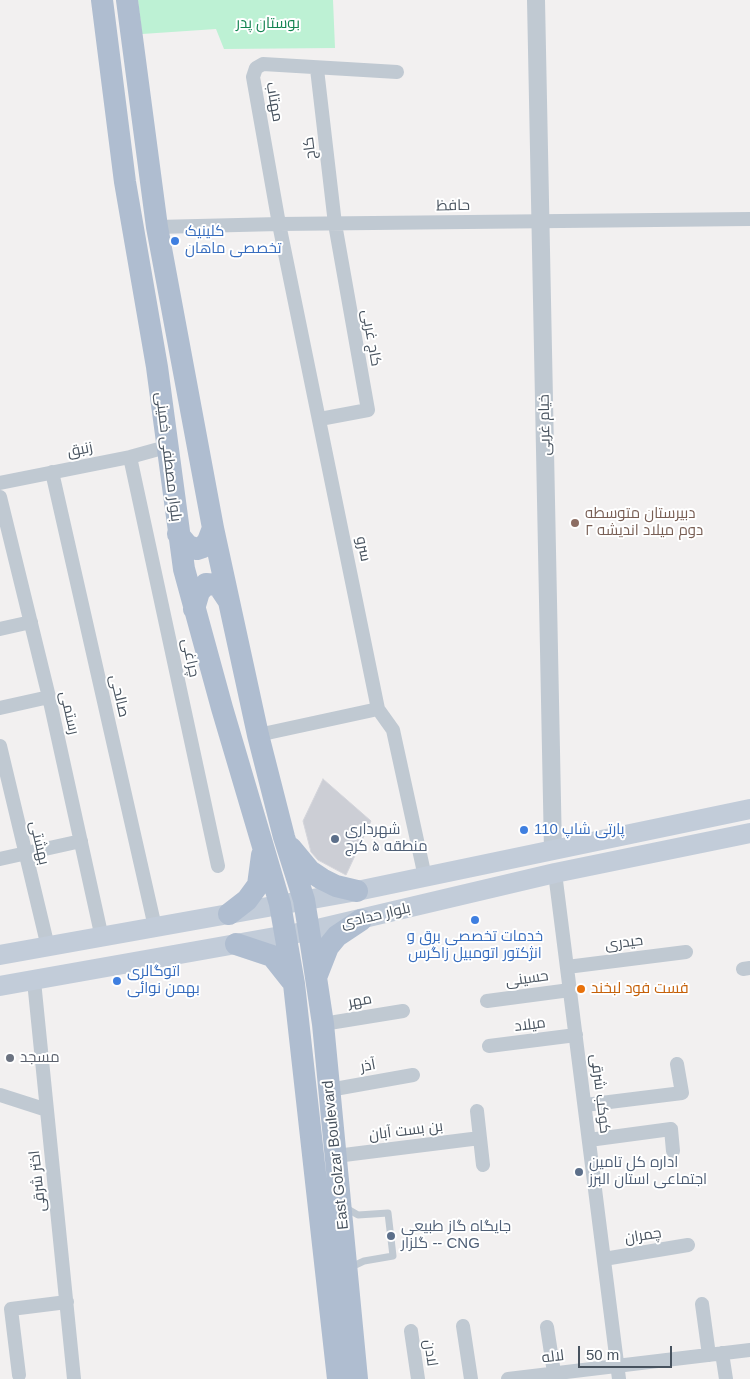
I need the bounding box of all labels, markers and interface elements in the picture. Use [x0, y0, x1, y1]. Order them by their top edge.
park label: بوستان پدر [236, 15, 300, 33]
street label: مهتاب [262, 81, 286, 123]
street label: کاج [300, 136, 320, 160]
street label: حافظ [436, 197, 470, 215]
place label: کلینیک تخصصی ماهان [185, 223, 281, 258]
marker: کلینیک تخصصی ماهان [169, 235, 181, 247]
street label: کاج غربی [357, 308, 385, 368]
street label: بلوار مصطفی خمینی [151, 391, 185, 523]
street label: خیام غربی [535, 394, 555, 456]
street label: زنبق [66, 439, 94, 461]
place label: دبیرستان متوسطه دوم میلاد اندیشه ۲ [585, 505, 703, 540]
marker: دبیرستان متوسطه دوم میلاد اندیشه ۲ [569, 517, 581, 529]
street label: سرو [352, 535, 374, 563]
street label: چراغی [177, 637, 203, 679]
street label: صالحی [105, 673, 133, 719]
street label: رستمی [55, 689, 83, 737]
street label: بهشتی [25, 819, 53, 867]
place label: شهرداری منطقه ۵ کرج [345, 821, 428, 856]
place label: پارتی شاپ 110 [534, 821, 625, 839]
marker: پارتی شاپ 110 [518, 824, 530, 836]
marker: شهرداری منطقه ۵ کرج [329, 833, 341, 845]
street label: بلوار حدادی [340, 899, 412, 933]
marker: خدمات تخصصی برق و انژکتور اتومبیل زاگرس [469, 914, 481, 926]
place label: خدمات تخصصی برق و انژکتور اتومبیل زاگرس [407, 928, 543, 963]
street label: حیدری [604, 932, 644, 954]
place label: اتوگالری بهمن نوائی [127, 963, 200, 998]
street label: حسینی [504, 967, 550, 991]
marker: اتوگالری بهمن نوائی [111, 975, 123, 987]
place label: فست فود لبخند [591, 980, 689, 998]
marker: فست فود لبخند [575, 983, 587, 995]
street label: مهر [347, 990, 373, 1012]
street label: میلاد [513, 1014, 547, 1036]
place label: مسجد [20, 1049, 60, 1067]
marker: مسجد [4, 1052, 16, 1064]
street label: کوکب شرقی [586, 1053, 614, 1135]
street label: آذر [359, 1056, 377, 1076]
street label: East Golzar Boulevard [319, 1079, 353, 1231]
street label: بن بست آبان [368, 1118, 444, 1144]
street label: اختر شرقی [26, 1149, 50, 1213]
place label: اداره کل تامین اجتماعی استان البرز [589, 1154, 707, 1189]
marker: اداره کل تامین اجتماعی استان البرز [573, 1166, 585, 1178]
place label: جایگاه گاز طبیعی گلزار -- CNG [401, 1218, 511, 1253]
street label: چمران [623, 1224, 663, 1248]
marker: جایگاه گاز طبیعی گلزار -- CNG [385, 1230, 397, 1242]
scale bar [580, 1336, 674, 1368]
street label: لادن [419, 1338, 441, 1368]
text: 50 m [586, 1346, 619, 1363]
street label: لاله [541, 1347, 565, 1367]

